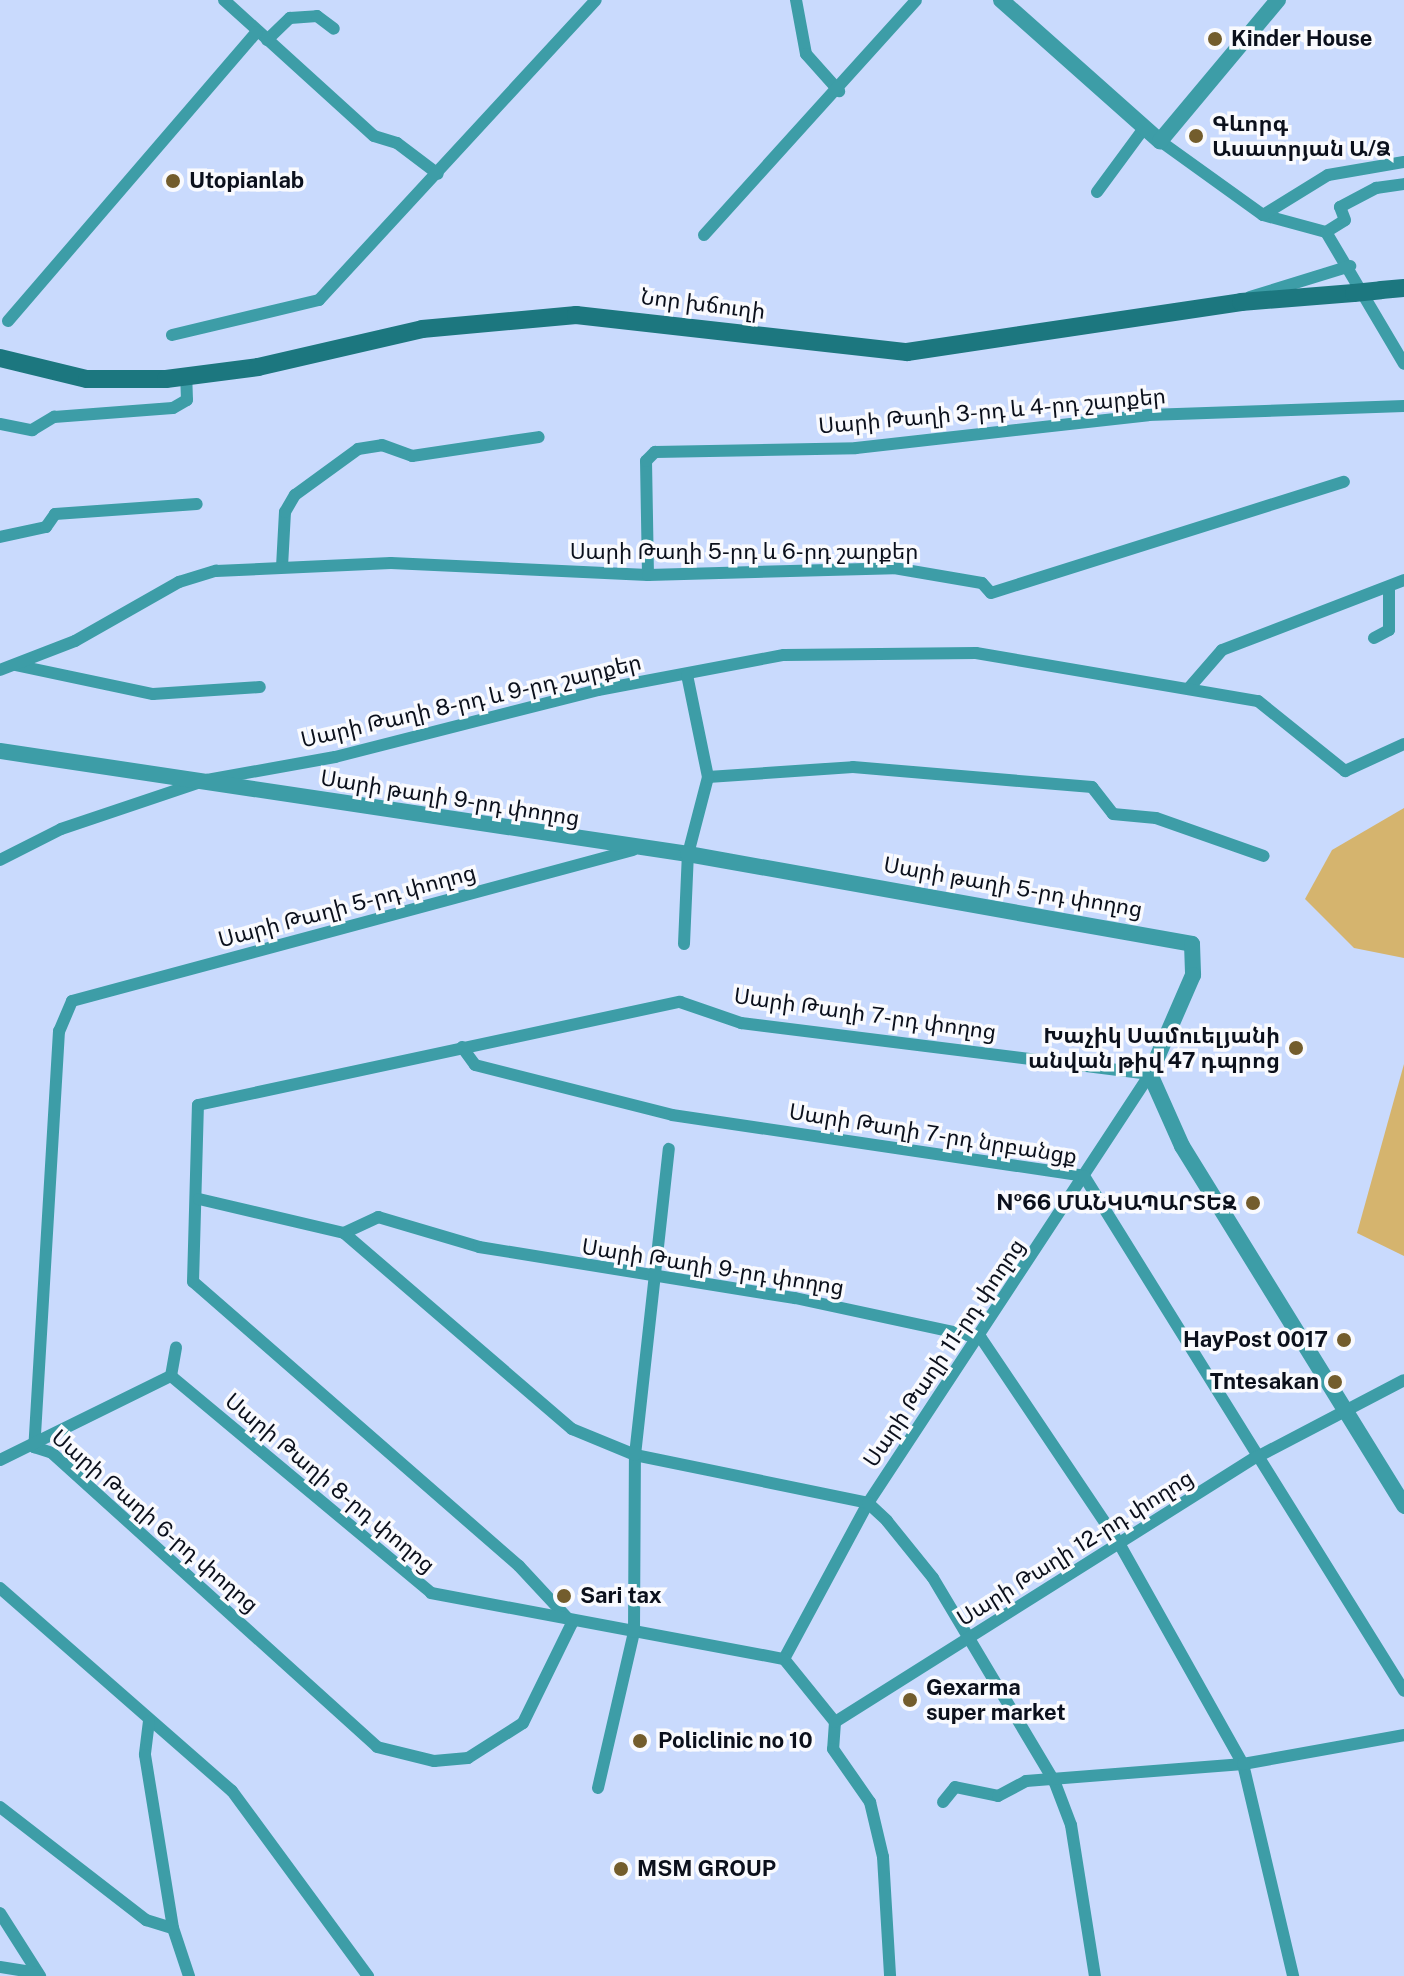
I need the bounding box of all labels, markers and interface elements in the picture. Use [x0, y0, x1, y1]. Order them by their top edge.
place label: Kinder House [1231, 26, 1372, 52]
marker: Kinder House [1206, 30, 1224, 48]
place label: Գևորգ Ասատրյան Ա/Ձ [1212, 110, 1391, 162]
marker: Գևորգ Ասատրյան Ա/Ձ [1187, 127, 1205, 145]
place label: Utopianlab [189, 168, 304, 194]
marker: Utopianlab [164, 172, 182, 190]
street label: Նոր խճուղի [639, 283, 767, 325]
street label: Սարի Թաղի 3-րդ և 4-րդ շարքեր [817, 383, 1167, 439]
street label: Սարի Թաղի 5-րդ և 6-րդ շարքեր [570, 539, 918, 565]
street label: Սարի Թաղի 8-րդ և 9-րդ շարքեր [298, 649, 644, 753]
street label: Սարի թաղի 9-րդ փողոց [318, 764, 582, 832]
street label: Սարի թաղի 5-րդ փողոց [881, 851, 1145, 923]
street label: Սարի Թաղի 5-րդ փողոց [215, 859, 479, 953]
street label: Սարի Թաղի 7-րդ փողոց [732, 983, 998, 1045]
place label: Խաչիկ Սամուելյանի անվան թիվ 47 դպրոց [1028, 1022, 1280, 1074]
marker: Խաչիկ Սամուելյանի անվան թիվ 47 դպրոց [1287, 1039, 1305, 1057]
street label: Սարի Թաղի 7-րդ նրբանցք [787, 1098, 1079, 1170]
place label: №66 ՄԱՆԿԱՊԱՐՏԵԶ [996, 1190, 1237, 1216]
marker: №66 ՄԱՆԿԱՊԱՐՏԵԶ [1244, 1194, 1262, 1212]
street label: Սարի Թաղի 9-րդ փողոց [580, 1233, 846, 1301]
street label: Սարի Թաղի 11-րդ փողոց [858, 1234, 1030, 1472]
place label: HayPost 0017 [1183, 1327, 1328, 1353]
marker: HayPost 0017 [1335, 1331, 1353, 1349]
place label: Tntesakan [1210, 1369, 1319, 1395]
marker: Tntesakan [1326, 1373, 1344, 1391]
street label: Սարի Թաղի 8-րդ փողոց [220, 1387, 440, 1579]
street label: Սարի Թաղի 6-րդ փողոց [46, 1424, 264, 1618]
street label: Սարի Թաղի 12-րդ փողոց [952, 1464, 1198, 1632]
place label: Sari tax [580, 1583, 662, 1609]
marker: Sari tax [555, 1587, 573, 1605]
place label: Gexarma super market [926, 1674, 1066, 1726]
marker: Gexarma super market [901, 1691, 919, 1709]
place label: Policlinic no 10 [658, 1728, 813, 1754]
marker: Policlinic no 10 [629, 1730, 651, 1752]
place label: MSM GROUP [637, 1856, 776, 1882]
marker: MSM GROUP [612, 1860, 630, 1878]

